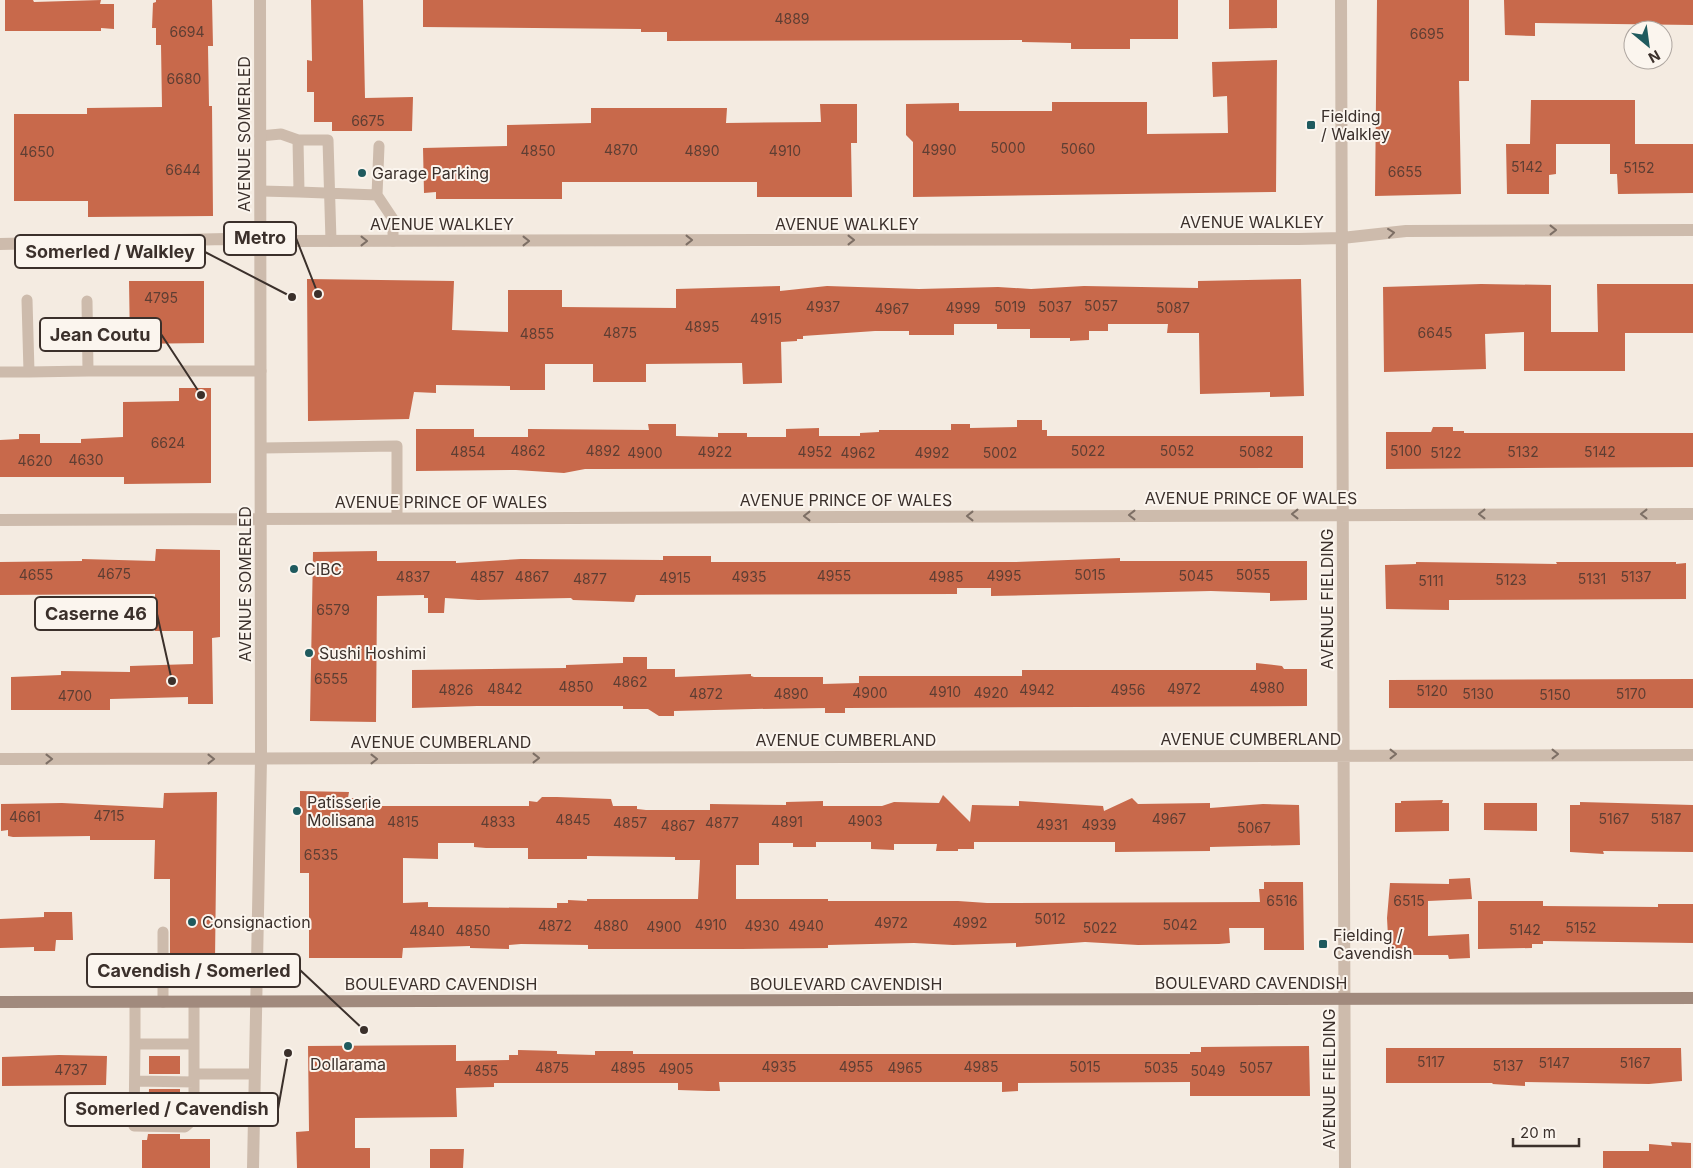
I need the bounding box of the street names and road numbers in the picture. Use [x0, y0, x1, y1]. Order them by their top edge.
street label: AVENUE SOMERLED [234, 56, 254, 212]
street label: AVENUE WALKLEY [1180, 212, 1324, 232]
street label: AVENUE WALKLEY [370, 214, 514, 234]
street label: AVENUE WALKLEY [775, 214, 919, 234]
street label: AVENUE PRINCE OF WALES [1145, 488, 1357, 508]
street label: AVENUE PRINCE OF WALES [740, 490, 952, 510]
street label: AVENUE PRINCE OF WALES [335, 492, 547, 512]
street label: AVENUE SOMERLED [235, 506, 255, 662]
street label: AVENUE FIELDING [1317, 529, 1337, 669]
street label: AVENUE CUMBERLAND [1161, 729, 1341, 749]
street label: AVENUE CUMBERLAND [756, 730, 936, 750]
street label: AVENUE CUMBERLAND [351, 732, 531, 752]
street label: BOULEVARD CAVENDISH [1155, 973, 1347, 993]
street label: BOULEVARD CAVENDISH [345, 974, 537, 994]
street label: BOULEVARD CAVENDISH [750, 974, 942, 994]
street label: AVENUE FIELDING [1319, 1009, 1339, 1149]

